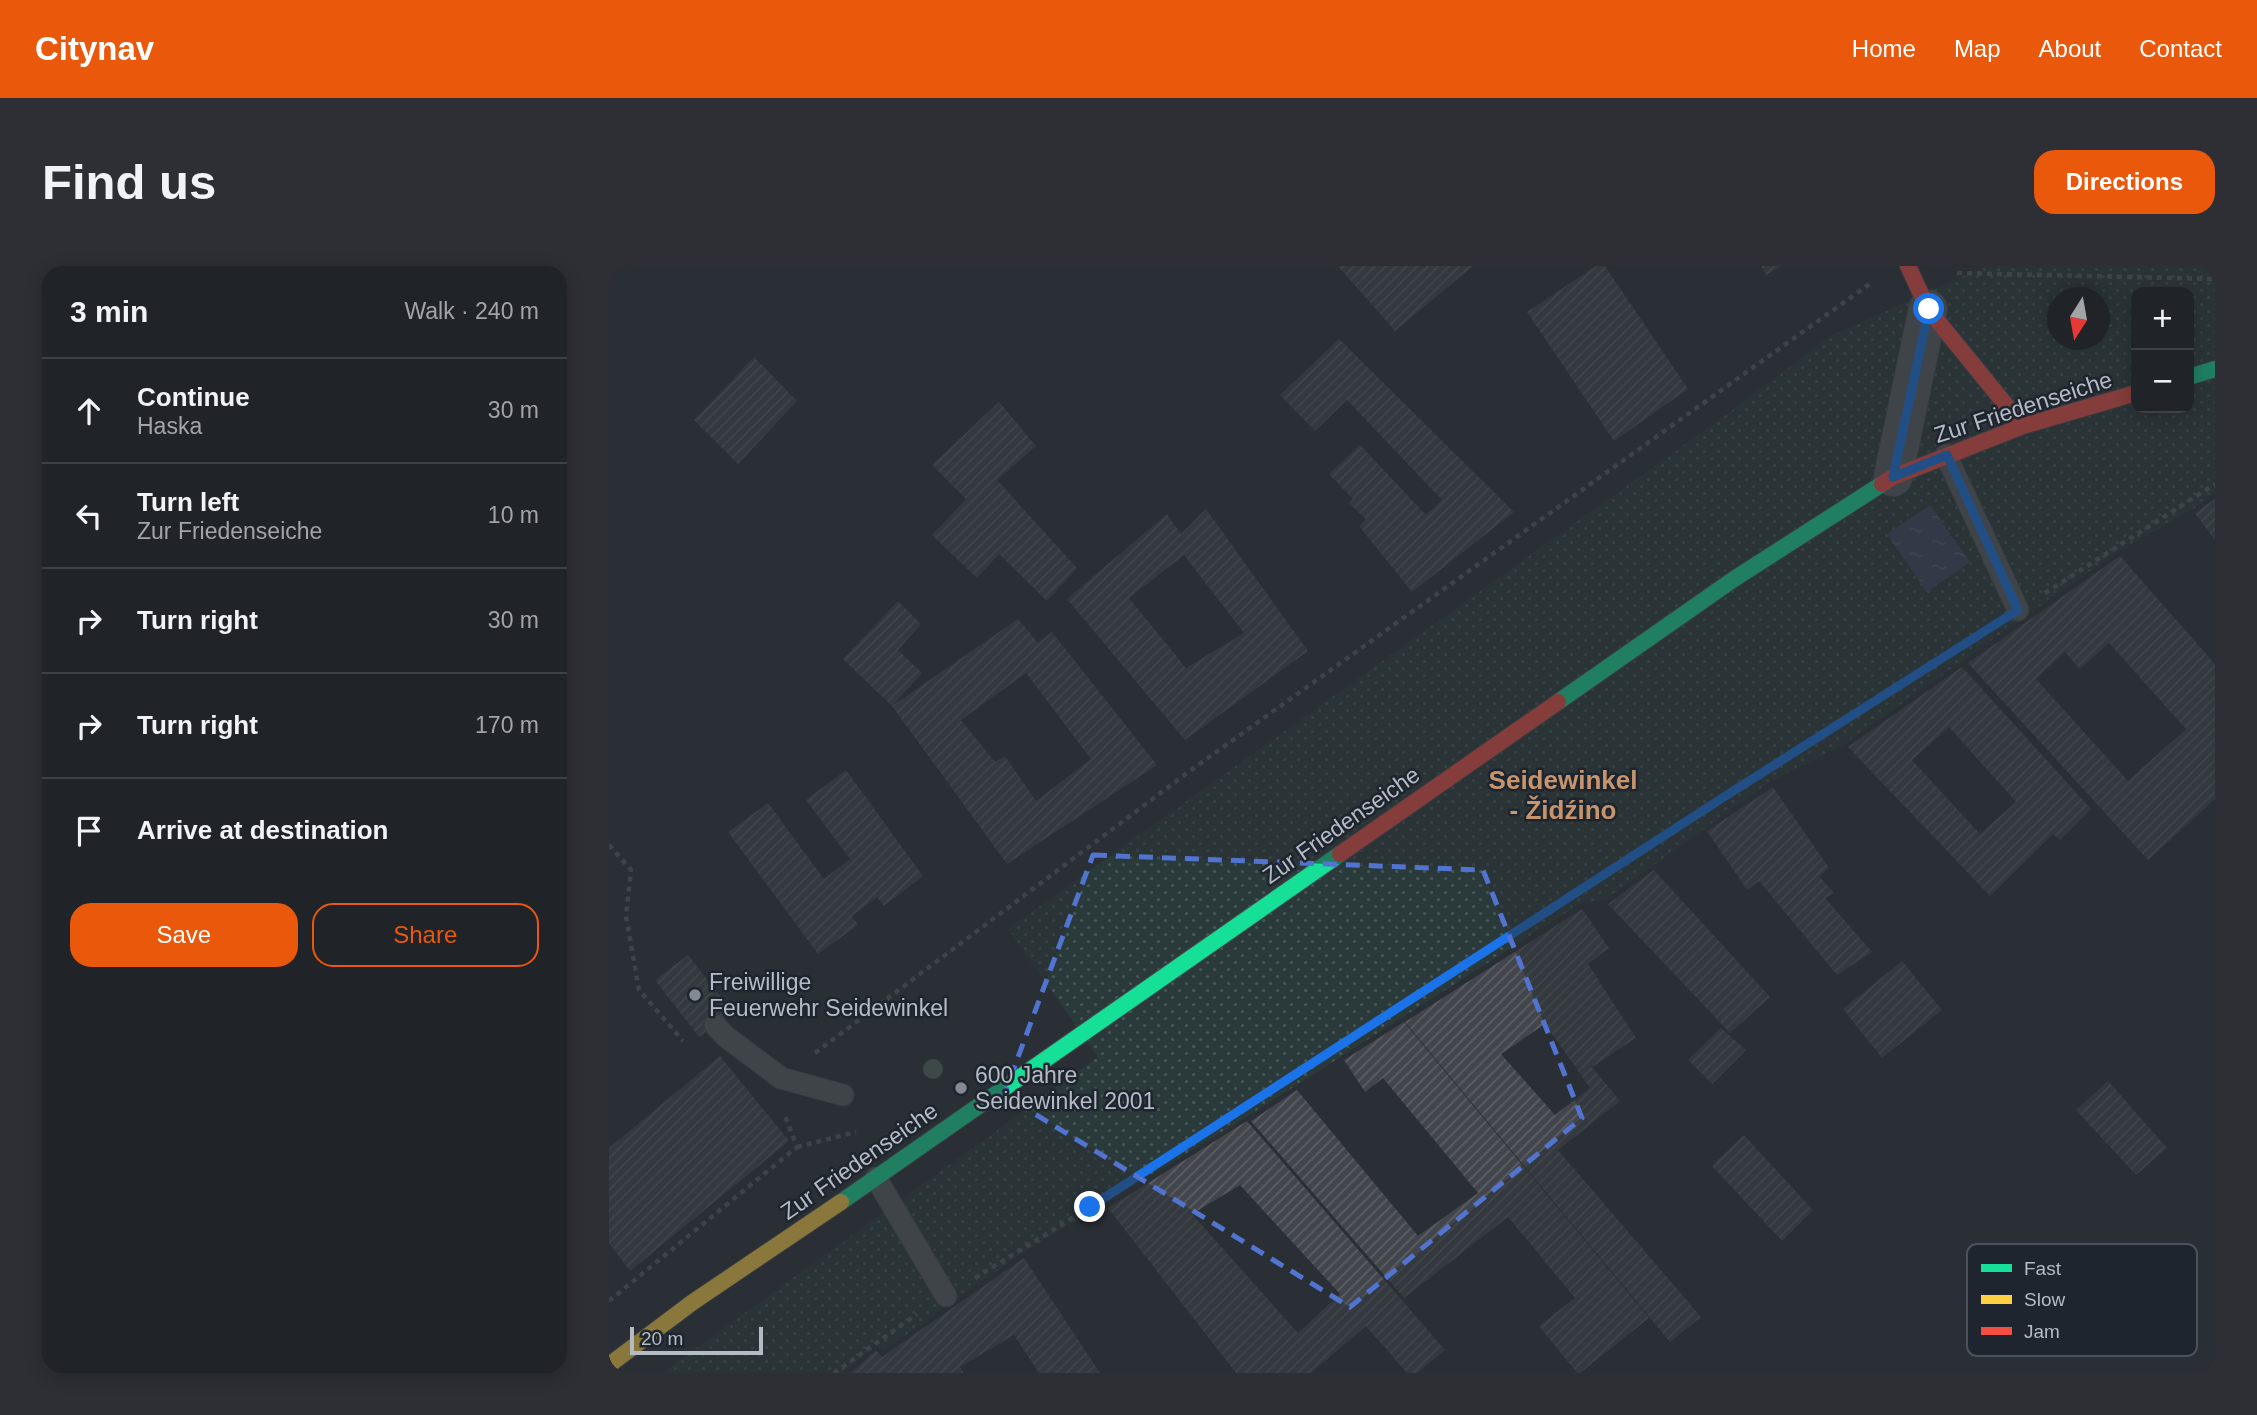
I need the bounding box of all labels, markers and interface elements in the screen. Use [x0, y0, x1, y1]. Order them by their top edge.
text: Citynav [35, 30, 154, 67]
text: Home [1852, 35, 1916, 62]
text: Map [1954, 35, 2001, 62]
text: About [2039, 35, 2101, 62]
text: Contact [2139, 35, 2222, 62]
button: Directions [2034, 150, 2215, 214]
text: Find us [42, 155, 216, 209]
north arrow [2047, 287, 2110, 350]
map controls [2131, 287, 2194, 413]
button: + [2131, 287, 2194, 350]
route start [1913, 293, 1944, 324]
text: 3 min [70, 295, 148, 328]
text: Walk · 240 m [404, 298, 539, 324]
button: − [2131, 350, 2194, 413]
street label: Zur Friedenseiche [1931, 366, 2115, 448]
text: Continue [137, 382, 250, 412]
icon: ahead [70, 392, 108, 430]
text: 30 m [488, 397, 539, 423]
text: Haska [137, 413, 202, 439]
text: Turn left [137, 487, 239, 517]
icon: left [70, 497, 108, 535]
text: 10 m [488, 502, 539, 528]
text: Zur Friedenseiche [137, 518, 322, 544]
icon: right [70, 602, 108, 640]
text: Turn right [137, 605, 258, 635]
text: 30 m [488, 607, 539, 633]
icon: right [70, 707, 108, 745]
text: Turn right [137, 710, 258, 740]
text: 170 m [475, 712, 539, 738]
street label: Zur Friedenseiche [1258, 761, 1424, 889]
district label: Seidewinkel - Židźino [1489, 765, 1637, 825]
icon: arrive [70, 812, 108, 850]
text: Arrive at destination [137, 815, 388, 845]
button: Save [70, 903, 298, 967]
button: Share [312, 903, 539, 967]
place label: Freiwillige Feuerwehr Seidewinkel [709, 969, 948, 1021]
marker: Freiwillige Feuerwehr Seidewinkel [687, 987, 703, 1003]
place label: 600 Jahre Seidewinkel 2001 [975, 1062, 1155, 1114]
marker: 600 Jahre Seidewinkel 2001 [953, 1080, 969, 1096]
street label: Zur Friedenseiche [776, 1097, 942, 1225]
route end [1074, 1191, 1105, 1222]
legend [1967, 1244, 2197, 1356]
text: Fast [2024, 1258, 2062, 1279]
text: Slow [2024, 1289, 2065, 1310]
text: Jam [2024, 1321, 2060, 1342]
scale bar [630, 1324, 763, 1356]
text: 20 m [641, 1328, 683, 1349]

